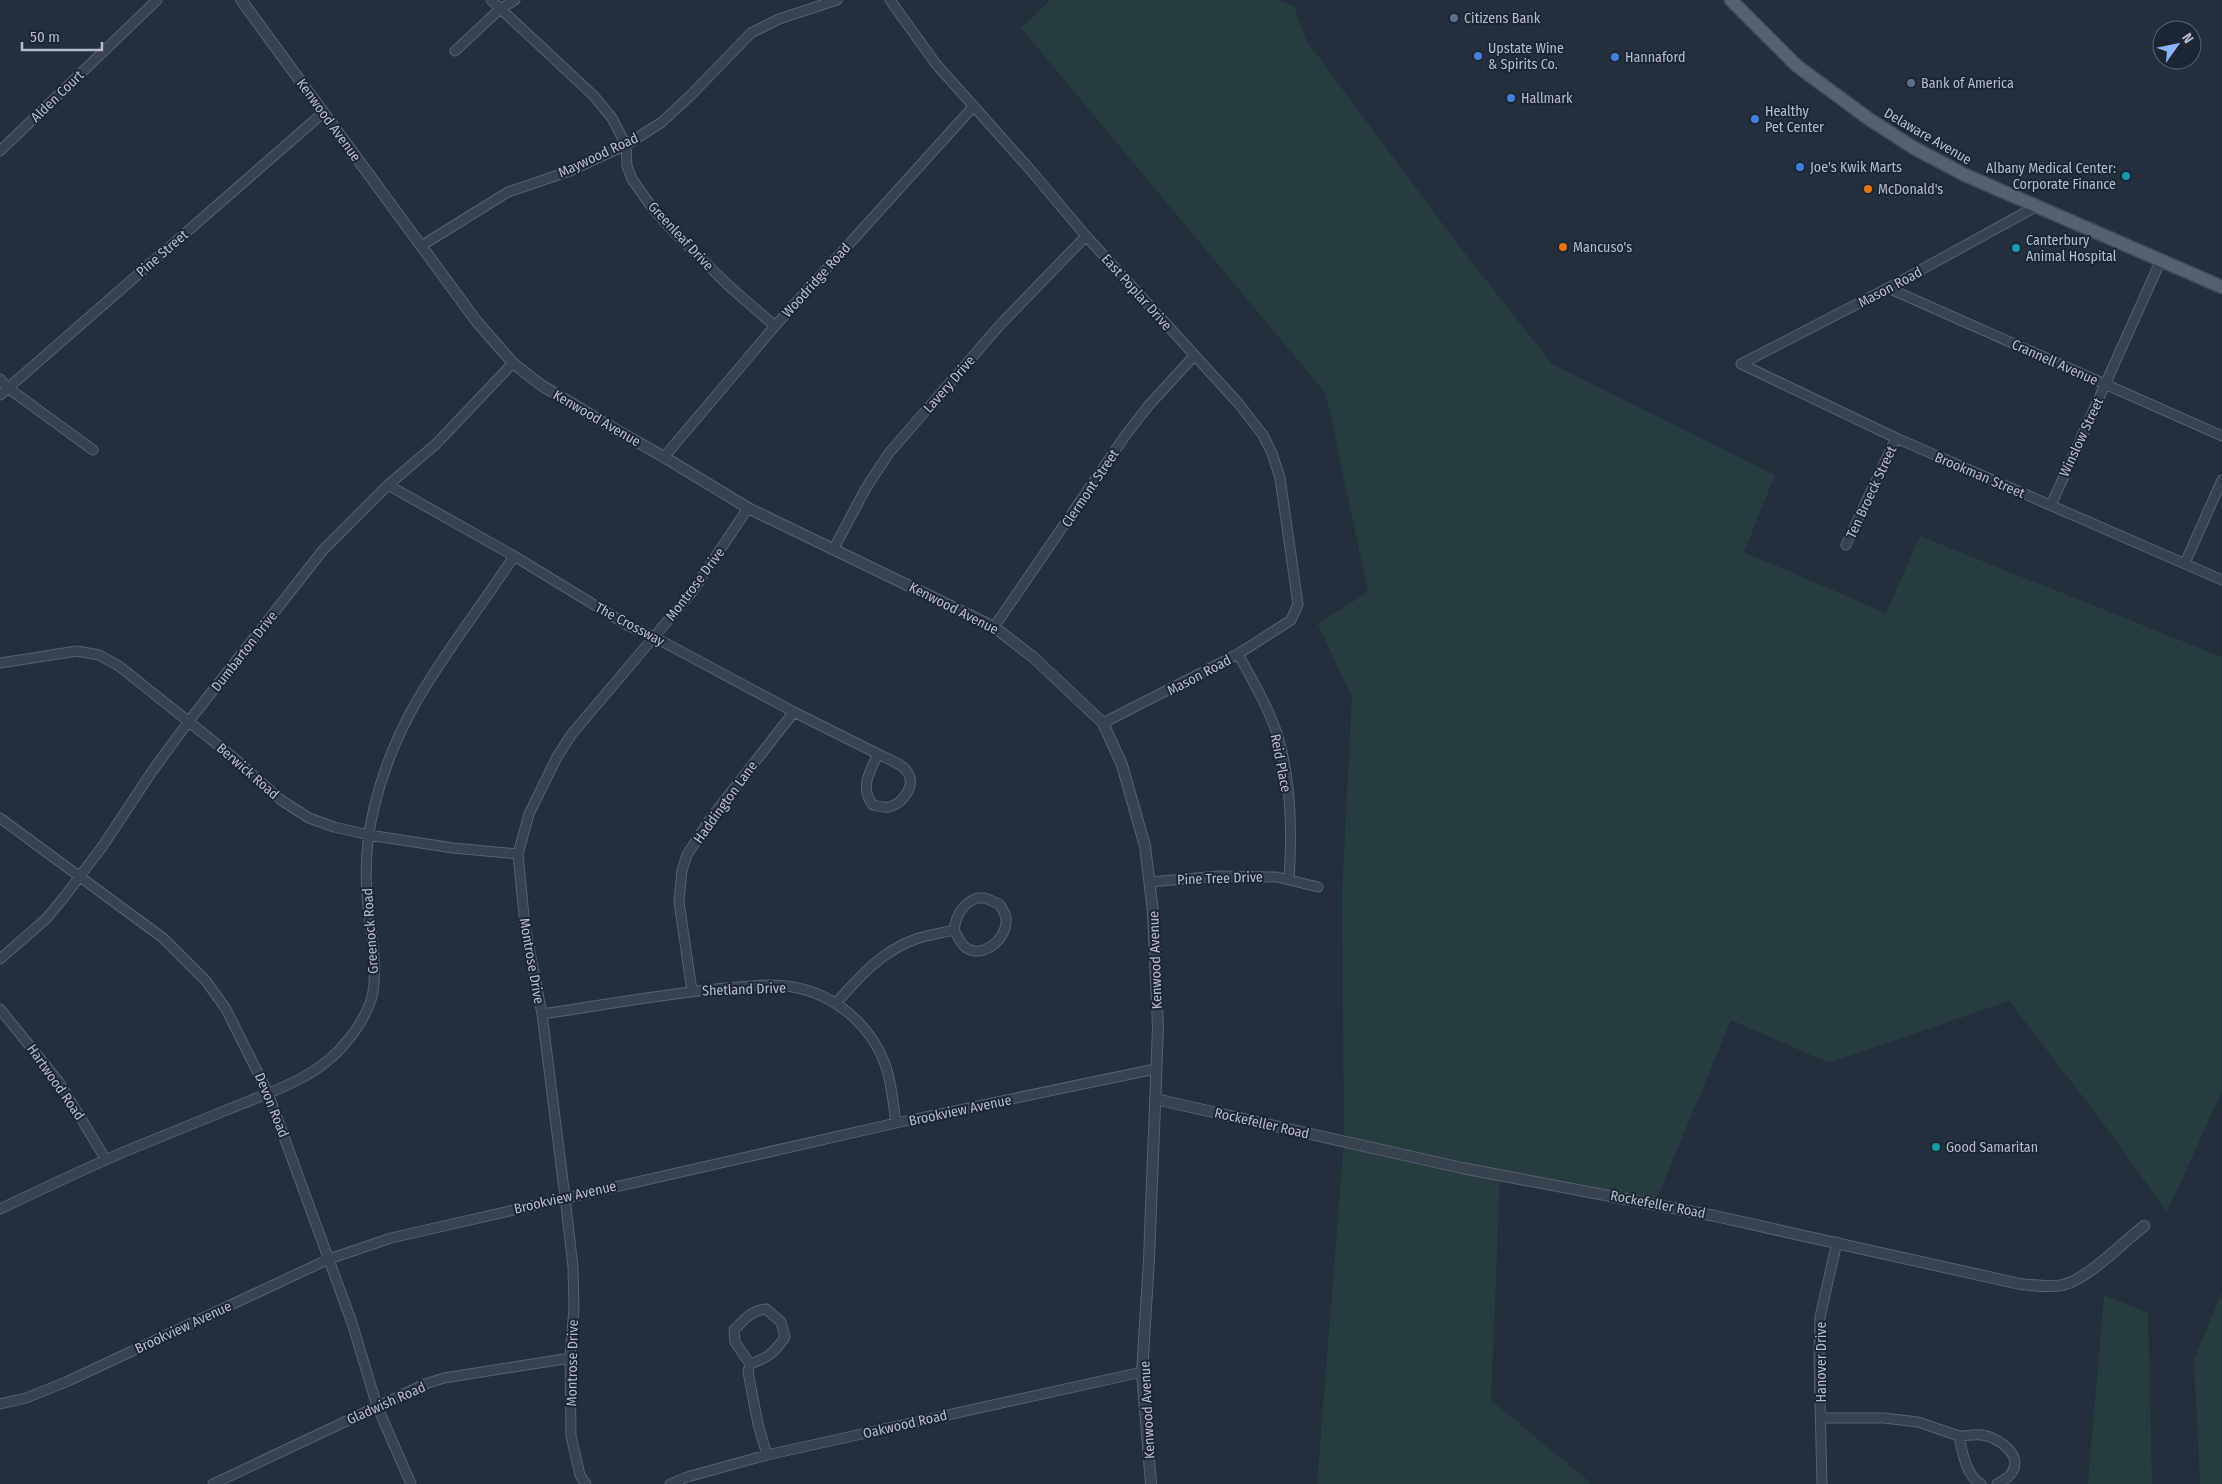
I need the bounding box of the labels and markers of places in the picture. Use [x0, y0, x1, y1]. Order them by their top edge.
place label: Citizens Bank [1464, 10, 1541, 27]
marker: Citizens Bank [1448, 12, 1460, 24]
place label: Upstate Wine & Spirits Co. [1488, 40, 1564, 73]
place label: Hannaford [1625, 49, 1685, 66]
marker: Upstate Wine & Spirits Co. [1472, 50, 1484, 62]
marker: Hannaford [1609, 51, 1621, 63]
place label: Bank of America [1921, 75, 2014, 92]
marker: Bank of America [1905, 77, 1917, 89]
place label: Hallmark [1521, 90, 1573, 107]
marker: Hallmark [1505, 92, 1517, 104]
place label: Healthy Pet Center [1765, 103, 1824, 136]
marker: Healthy Pet Center [1749, 113, 1761, 125]
place label: Joe's Kwik Marts [1810, 159, 1902, 176]
place label: Albany Medical Center: Corporate Finance [1986, 160, 2116, 193]
marker: Joe's Kwik Marts [1794, 161, 1806, 173]
marker: Albany Medical Center: Corporate Finance [2120, 170, 2132, 182]
place label: McDonald's [1878, 181, 1943, 198]
marker: McDonald's [1862, 183, 1874, 195]
place label: Canterbury Animal Hospital [2026, 232, 2117, 265]
place label: Mancuso's [1573, 239, 1632, 256]
marker: Mancuso's [1557, 241, 1569, 253]
marker: Canterbury Animal Hospital [2010, 242, 2022, 254]
place label: Good Samaritan [1946, 1139, 2038, 1156]
marker: Good Samaritan [1930, 1141, 1942, 1153]

